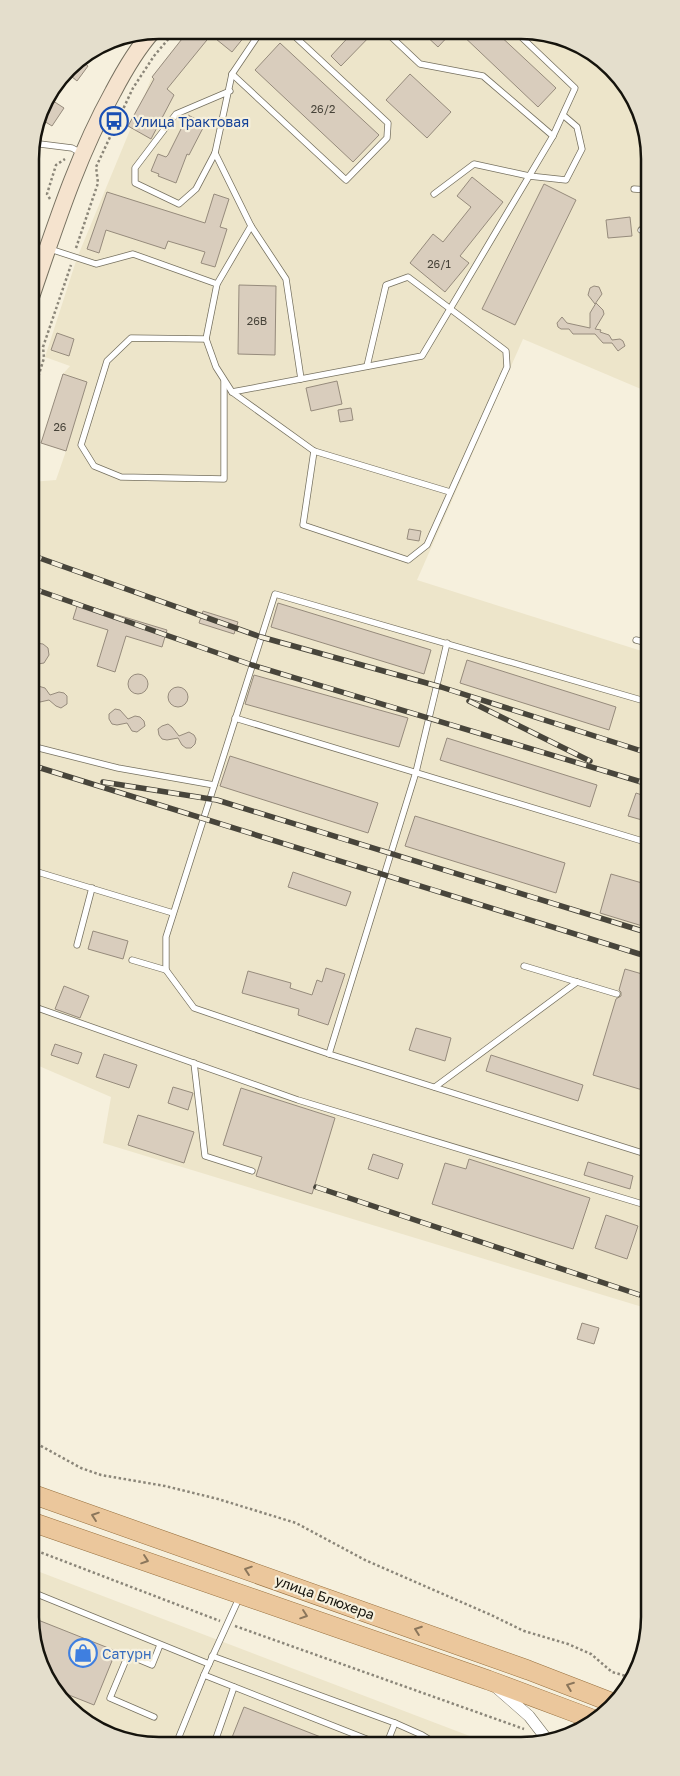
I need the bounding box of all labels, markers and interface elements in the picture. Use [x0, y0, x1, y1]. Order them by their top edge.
house number: 26/2 [311, 102, 335, 115]
bus stop icon: Улица Трактовая [99, 106, 129, 136]
place label: Улица Трактовая [133, 113, 249, 130]
house number: 26/1 [427, 257, 451, 270]
house number: 26В [247, 314, 267, 327]
house number: 26 [53, 420, 67, 433]
one-way arrow [91, 1512, 99, 1522]
one-way arrow [140, 1554, 148, 1564]
one-way arrow [244, 1566, 253, 1576]
street label: улица Блюхера [273, 1571, 377, 1623]
one-way arrow [299, 1609, 308, 1619]
one-way arrow [414, 1626, 422, 1636]
shop icon: Сатурн [68, 1638, 98, 1668]
place label: Сатурн [102, 1645, 151, 1662]
one-way arrow [566, 1682, 575, 1692]

